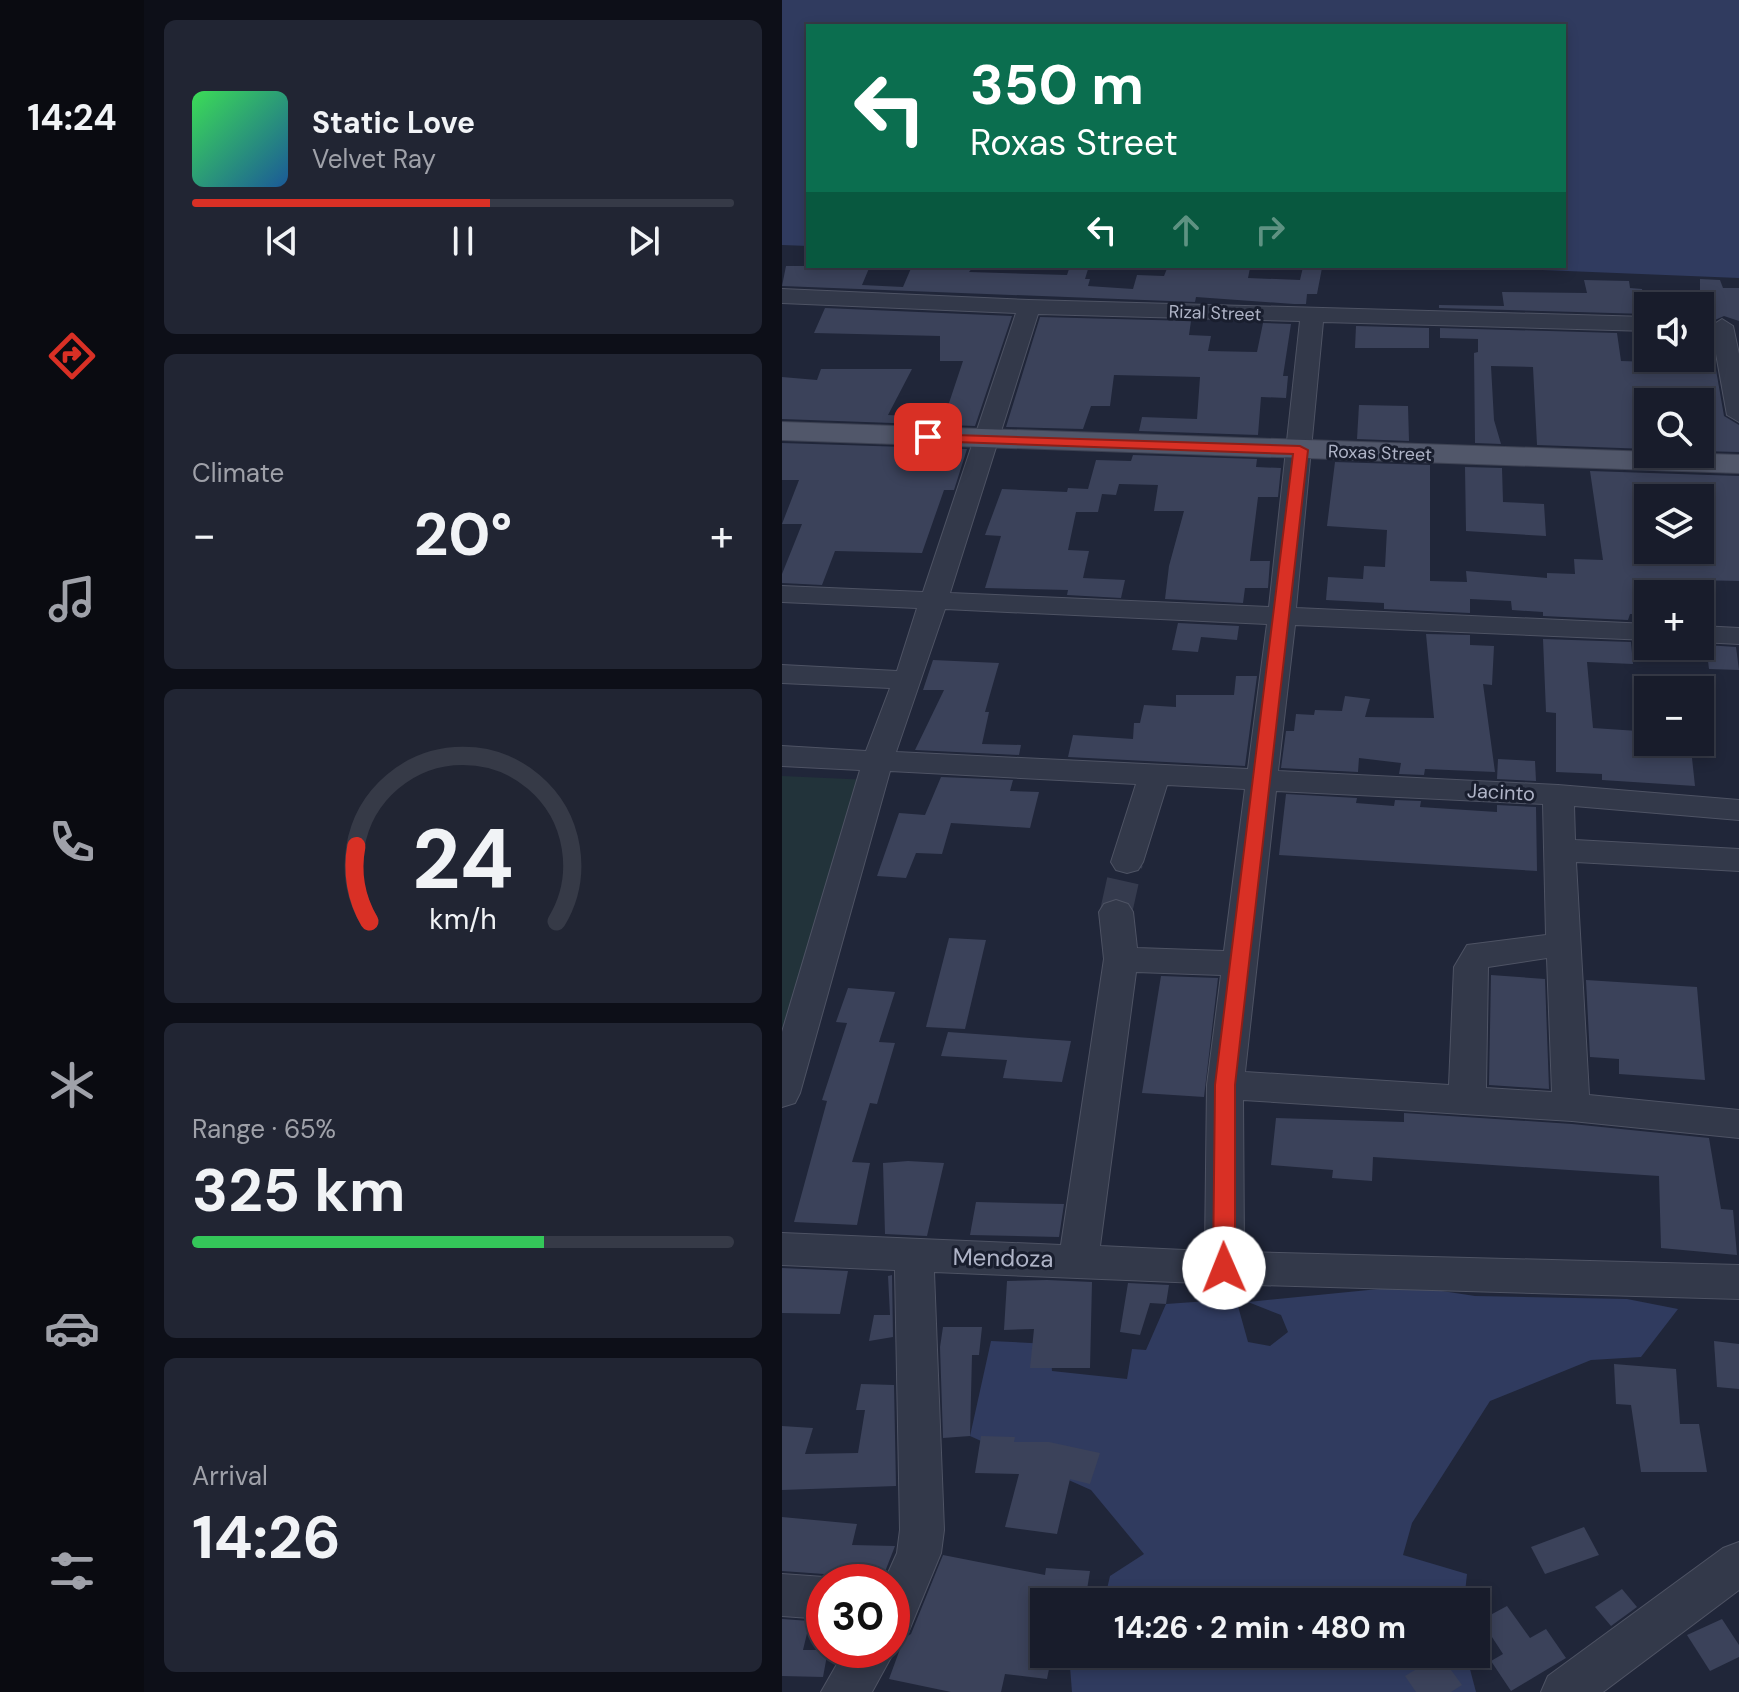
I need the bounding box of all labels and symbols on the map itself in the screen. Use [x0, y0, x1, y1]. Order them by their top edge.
street label: Rizal Street [1168, 299, 1262, 327]
pin [894, 403, 962, 471]
street label: Roxas Street [1328, 439, 1432, 467]
street label: Jacinto [1466, 777, 1536, 807]
position arrow [1182, 1226, 1266, 1310]
street label: Mendoza [952, 1241, 1054, 1274]
speed limit sign: 30 [806, 1564, 910, 1668]

